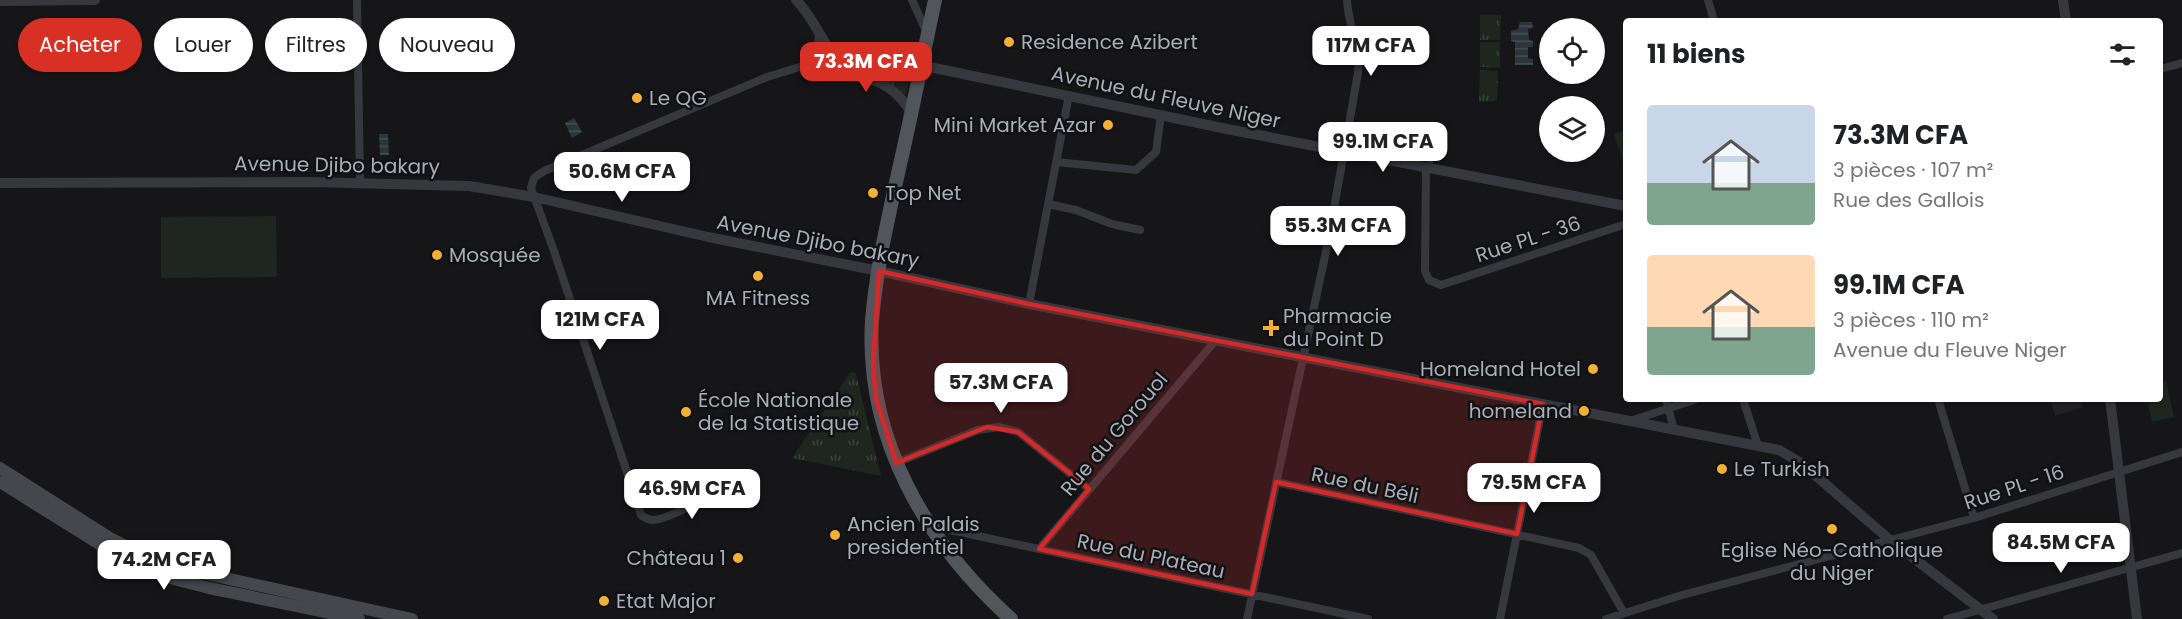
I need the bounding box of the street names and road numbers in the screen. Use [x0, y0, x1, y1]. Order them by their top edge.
street label: Avenue du Fleuve Niger [1049, 59, 1283, 135]
street label: Avenue Djibo bakary [234, 149, 440, 181]
street label: Avenue Djibo bakary [714, 208, 922, 274]
street label: Rue PL - 36 [1472, 209, 1584, 269]
street label: Rue du Gorouol [1054, 366, 1174, 502]
street label: Rue PL - 16 [1960, 458, 2068, 516]
street label: Rue du Béli [1309, 460, 1421, 510]
street label: Rue du Plateau [1075, 527, 1227, 585]

